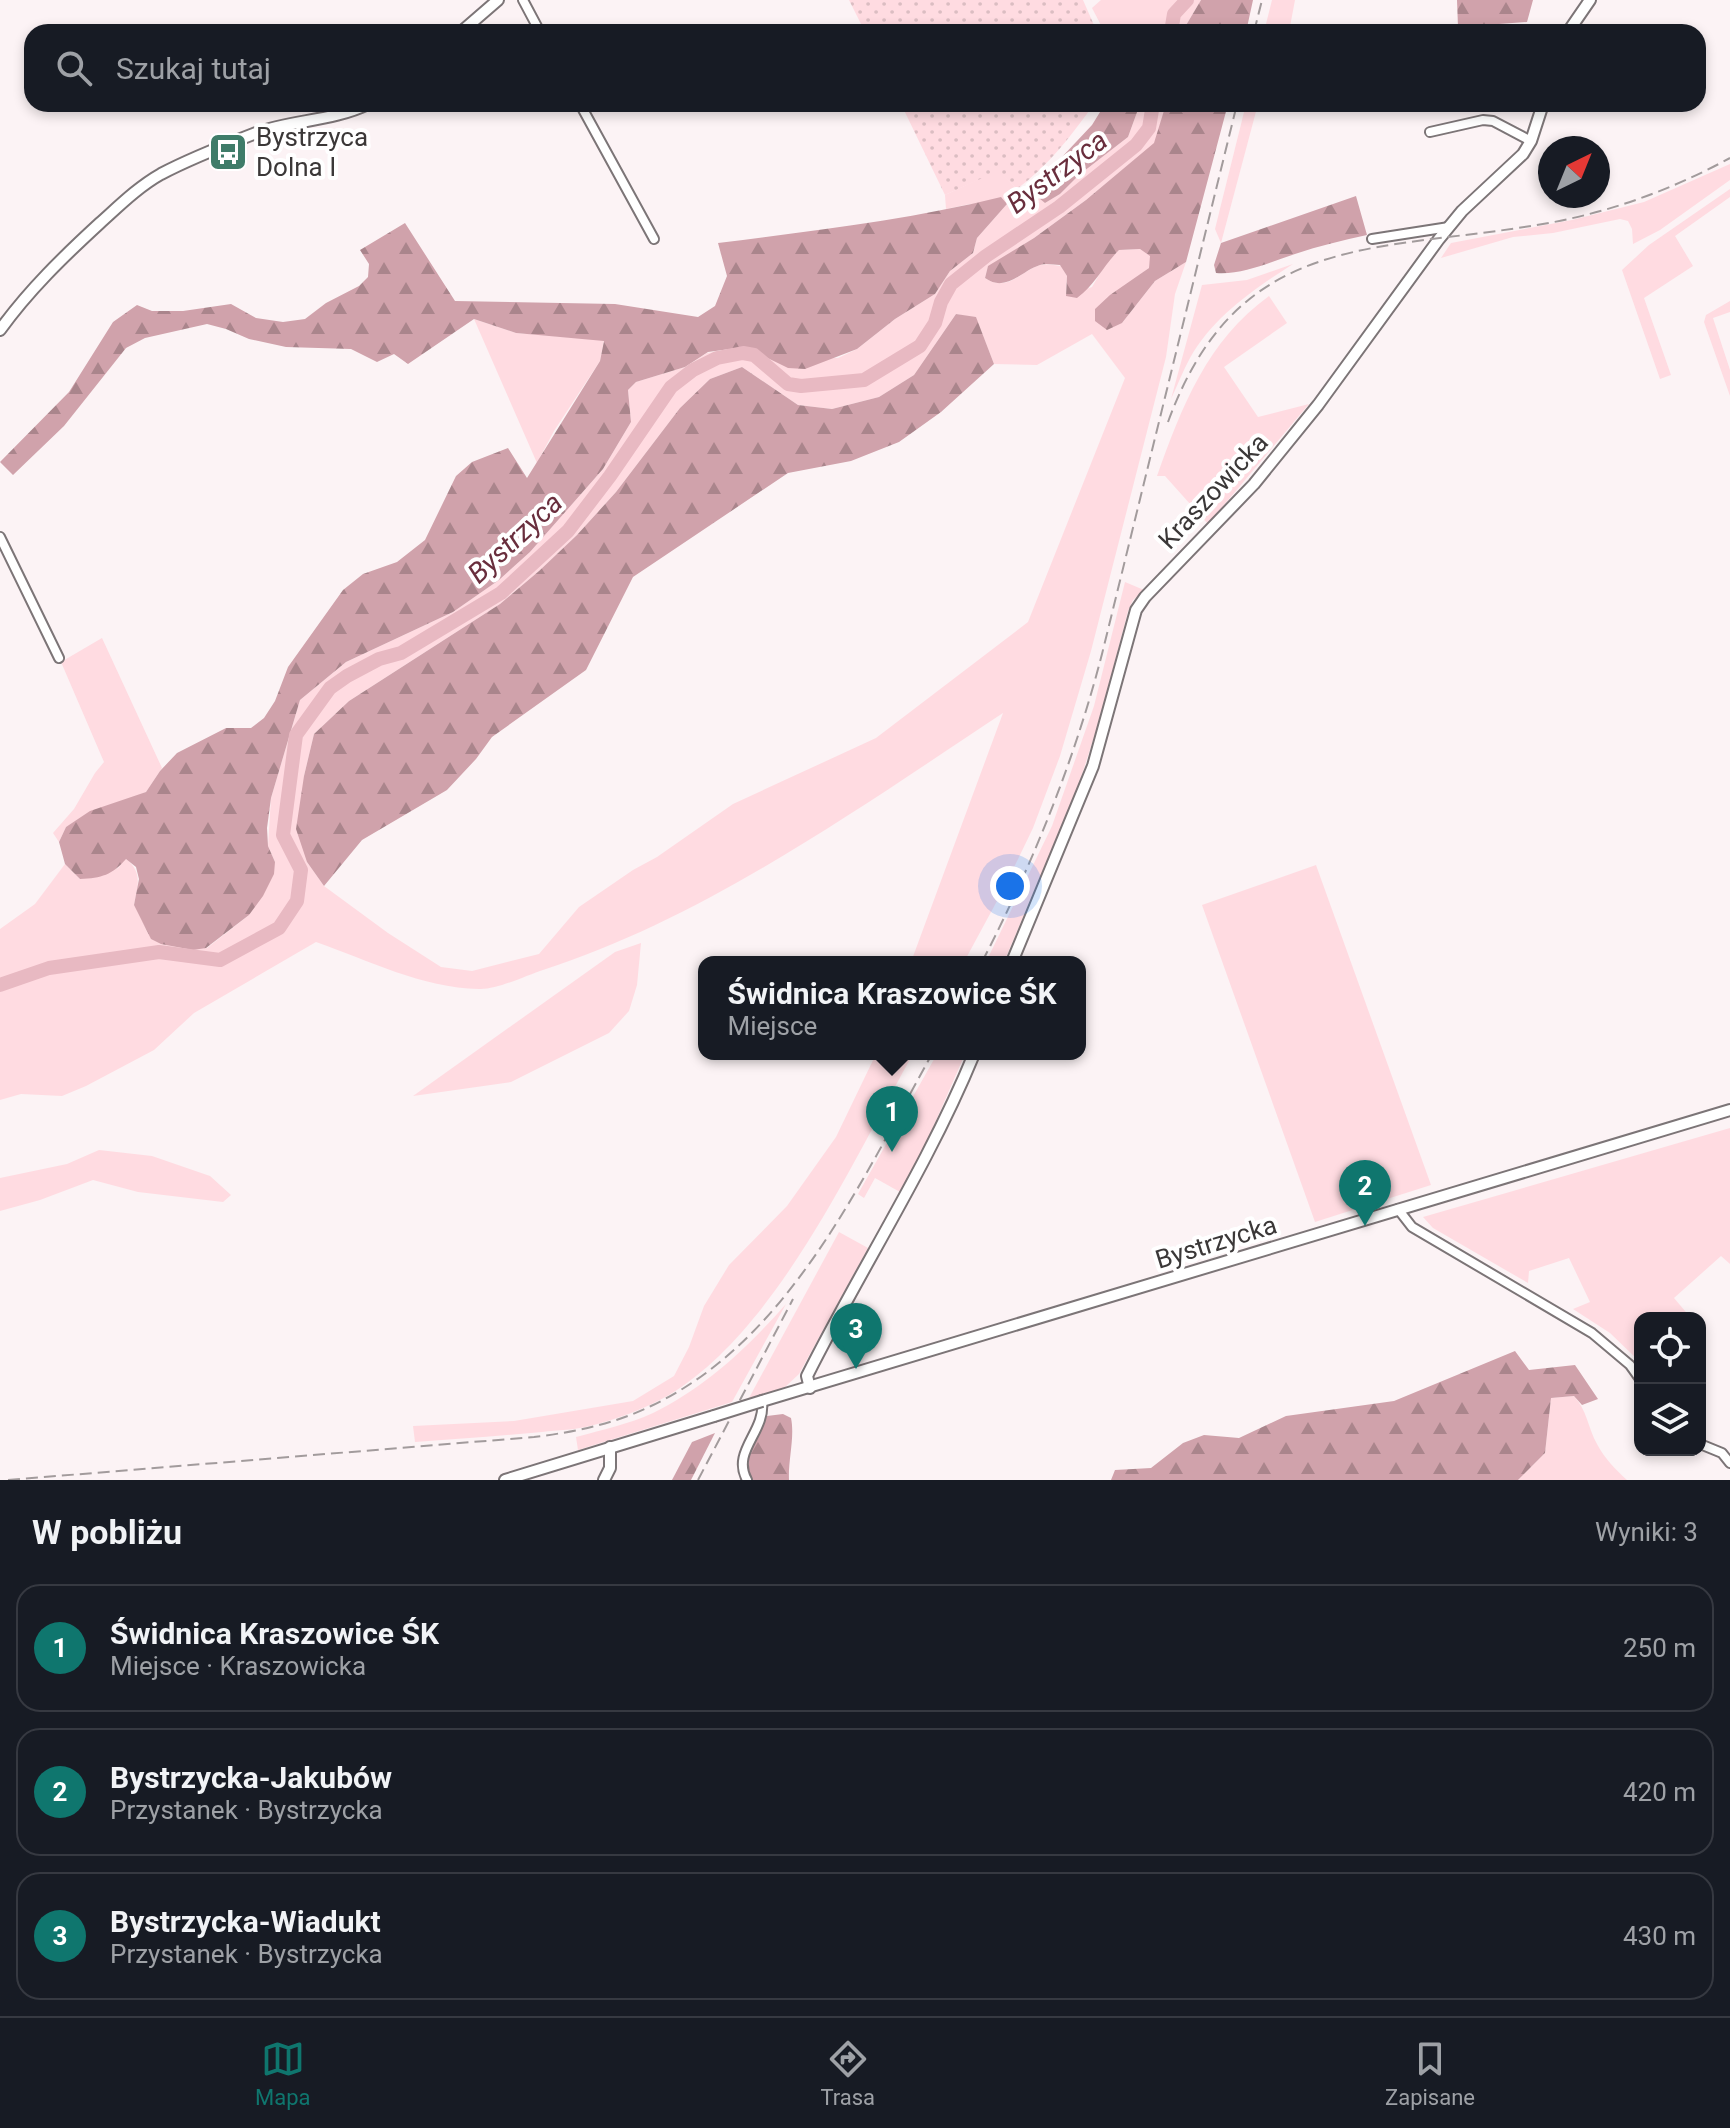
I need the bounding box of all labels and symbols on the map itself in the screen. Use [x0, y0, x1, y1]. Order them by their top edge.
place label: Bystrzyca Dolna I [256, 122, 368, 182]
water label: Bystrzyca [1000, 124, 1114, 220]
bus stop icon: Bystrzyca Dolna I [207, 131, 249, 173]
north arrow [1538, 136, 1610, 208]
street label: Kraszowicka [1152, 427, 1274, 555]
water label: Bystrzyca [461, 486, 569, 590]
your location [990, 866, 1030, 906]
pin: 1 [866, 1086, 918, 1152]
pin: 2 [1339, 1160, 1391, 1226]
street label: Bystrzycka [1152, 1209, 1280, 1275]
pin: 3 [830, 1303, 882, 1369]

